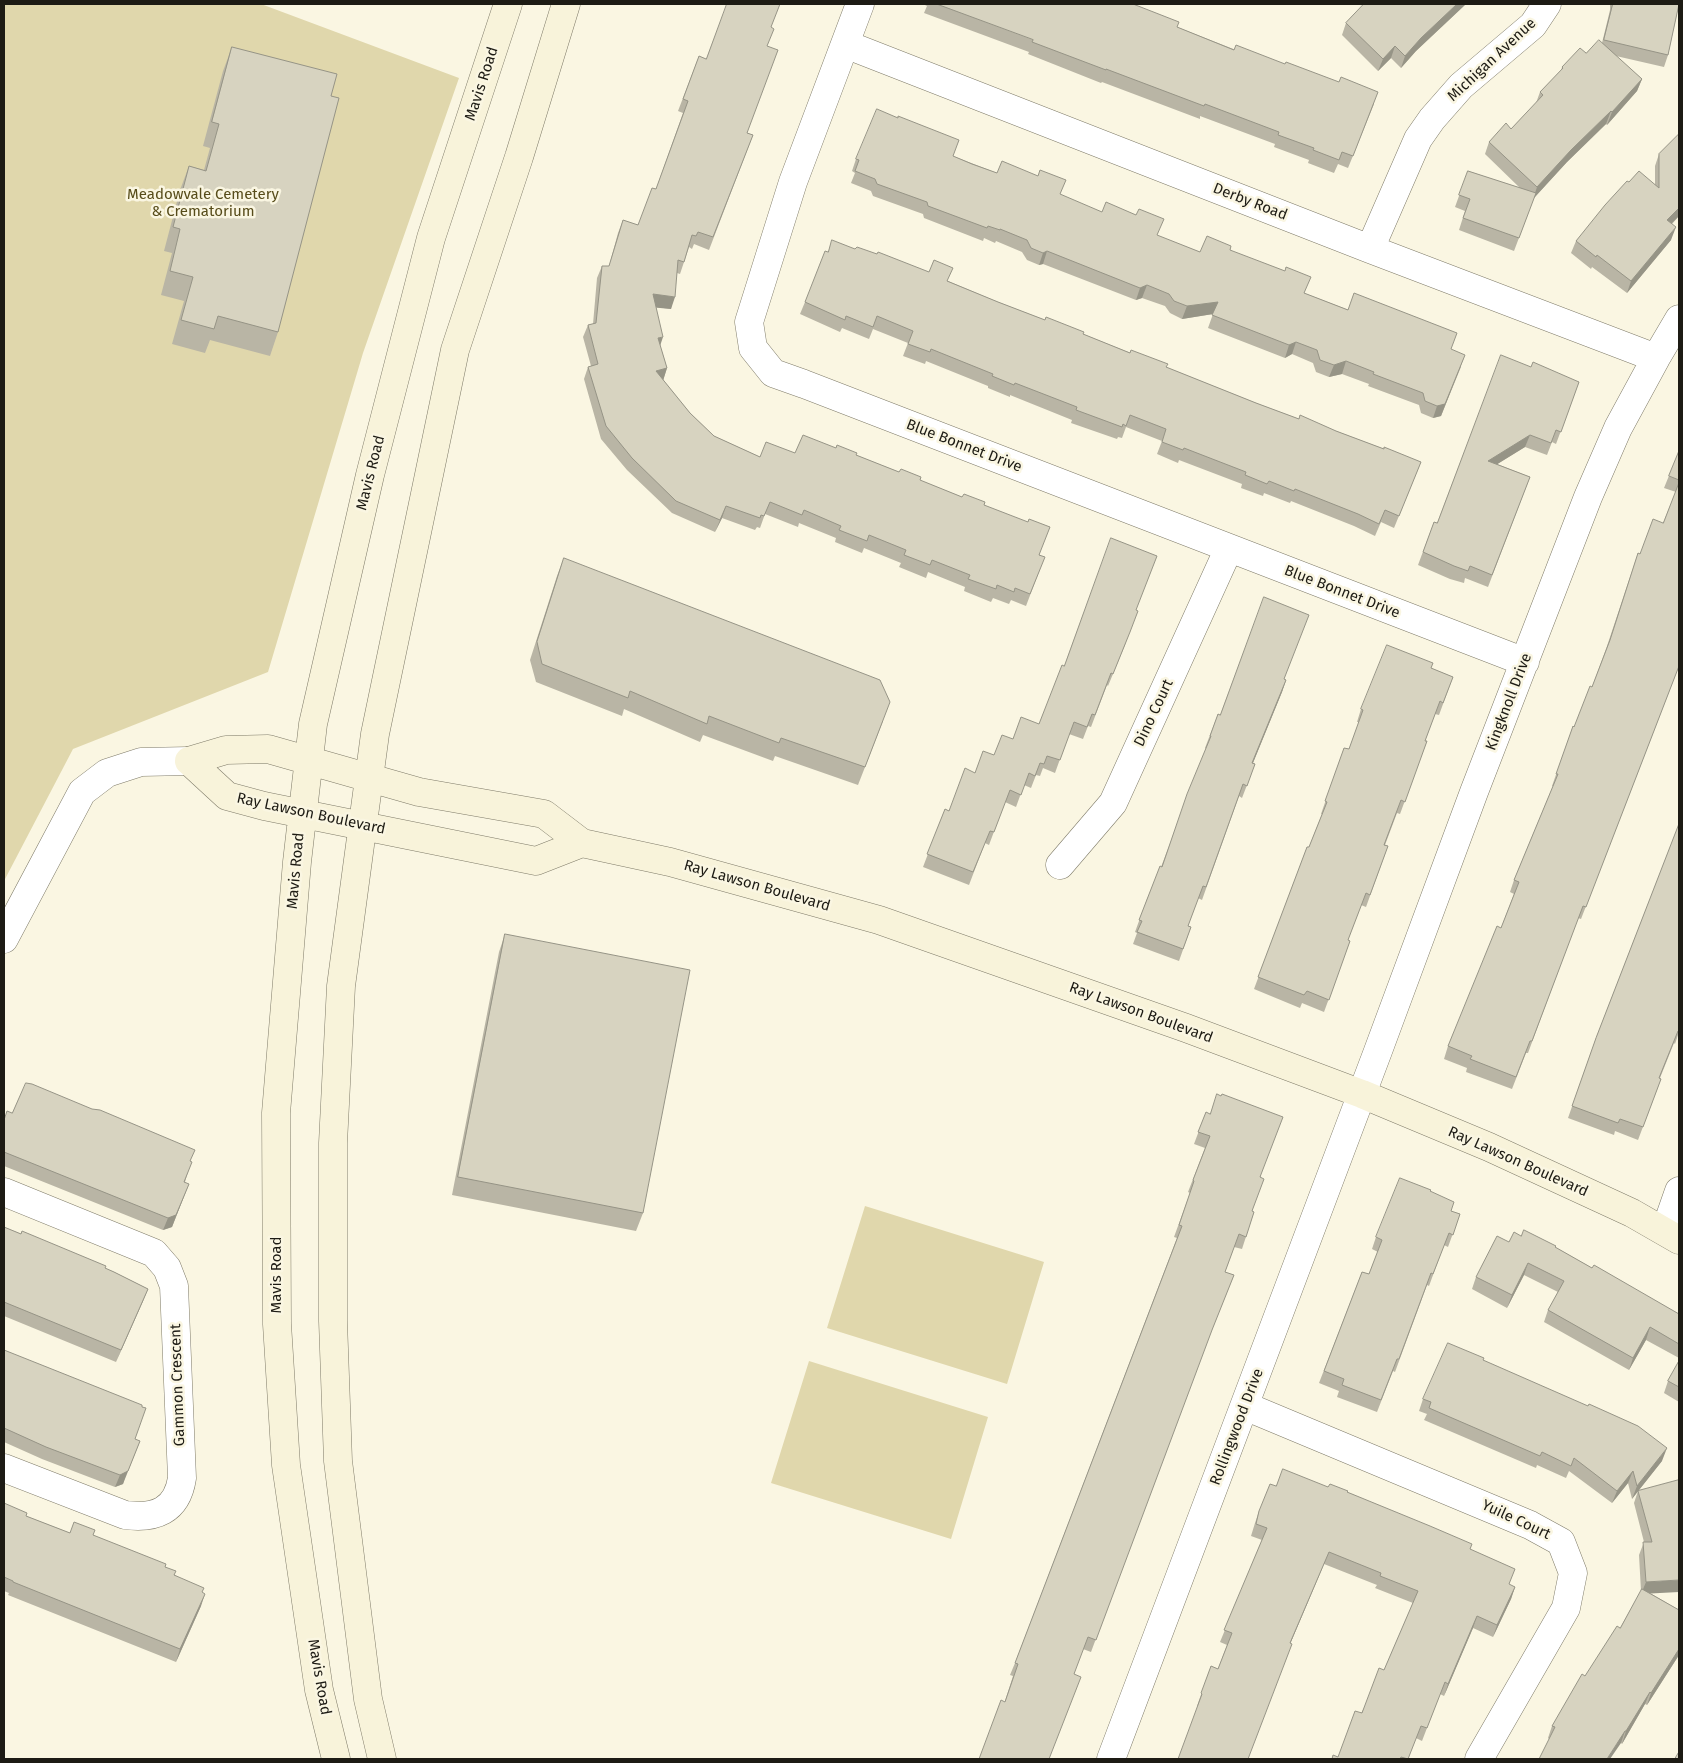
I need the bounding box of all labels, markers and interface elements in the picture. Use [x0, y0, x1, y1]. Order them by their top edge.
street label: Michigan Avenue [1444, 14, 1540, 106]
street label: Mavis Road [462, 45, 502, 123]
street label: Derby Road [1210, 180, 1290, 224]
park label: Meadowvale Cemetery & Crematorium [127, 186, 279, 221]
street label: Blue Bonnet Drive [904, 416, 1024, 476]
street label: Mavis Road [353, 434, 389, 512]
street label: Blue Bonnet Drive [1282, 562, 1402, 622]
street label: Kingknoll Drive [1482, 651, 1536, 753]
street label: Dino Court [1131, 676, 1177, 750]
street label: Ray Lawson Boulevard [235, 789, 387, 839]
street label: Mavis Road [284, 832, 308, 910]
street label: Ray Lawson Boulevard [682, 856, 832, 916]
street label: Ray Lawson Boulevard [1067, 979, 1215, 1047]
street label: Ray Lawson Boulevard [1445, 1123, 1591, 1201]
street label: Mavis Road [268, 1237, 286, 1313]
street label: Gammon Crescent [167, 1323, 189, 1447]
street label: Rollingwood Drive [1206, 1366, 1268, 1488]
street label: Yuile Court [1479, 1496, 1553, 1544]
street label: Mavis Road [303, 1638, 335, 1716]

